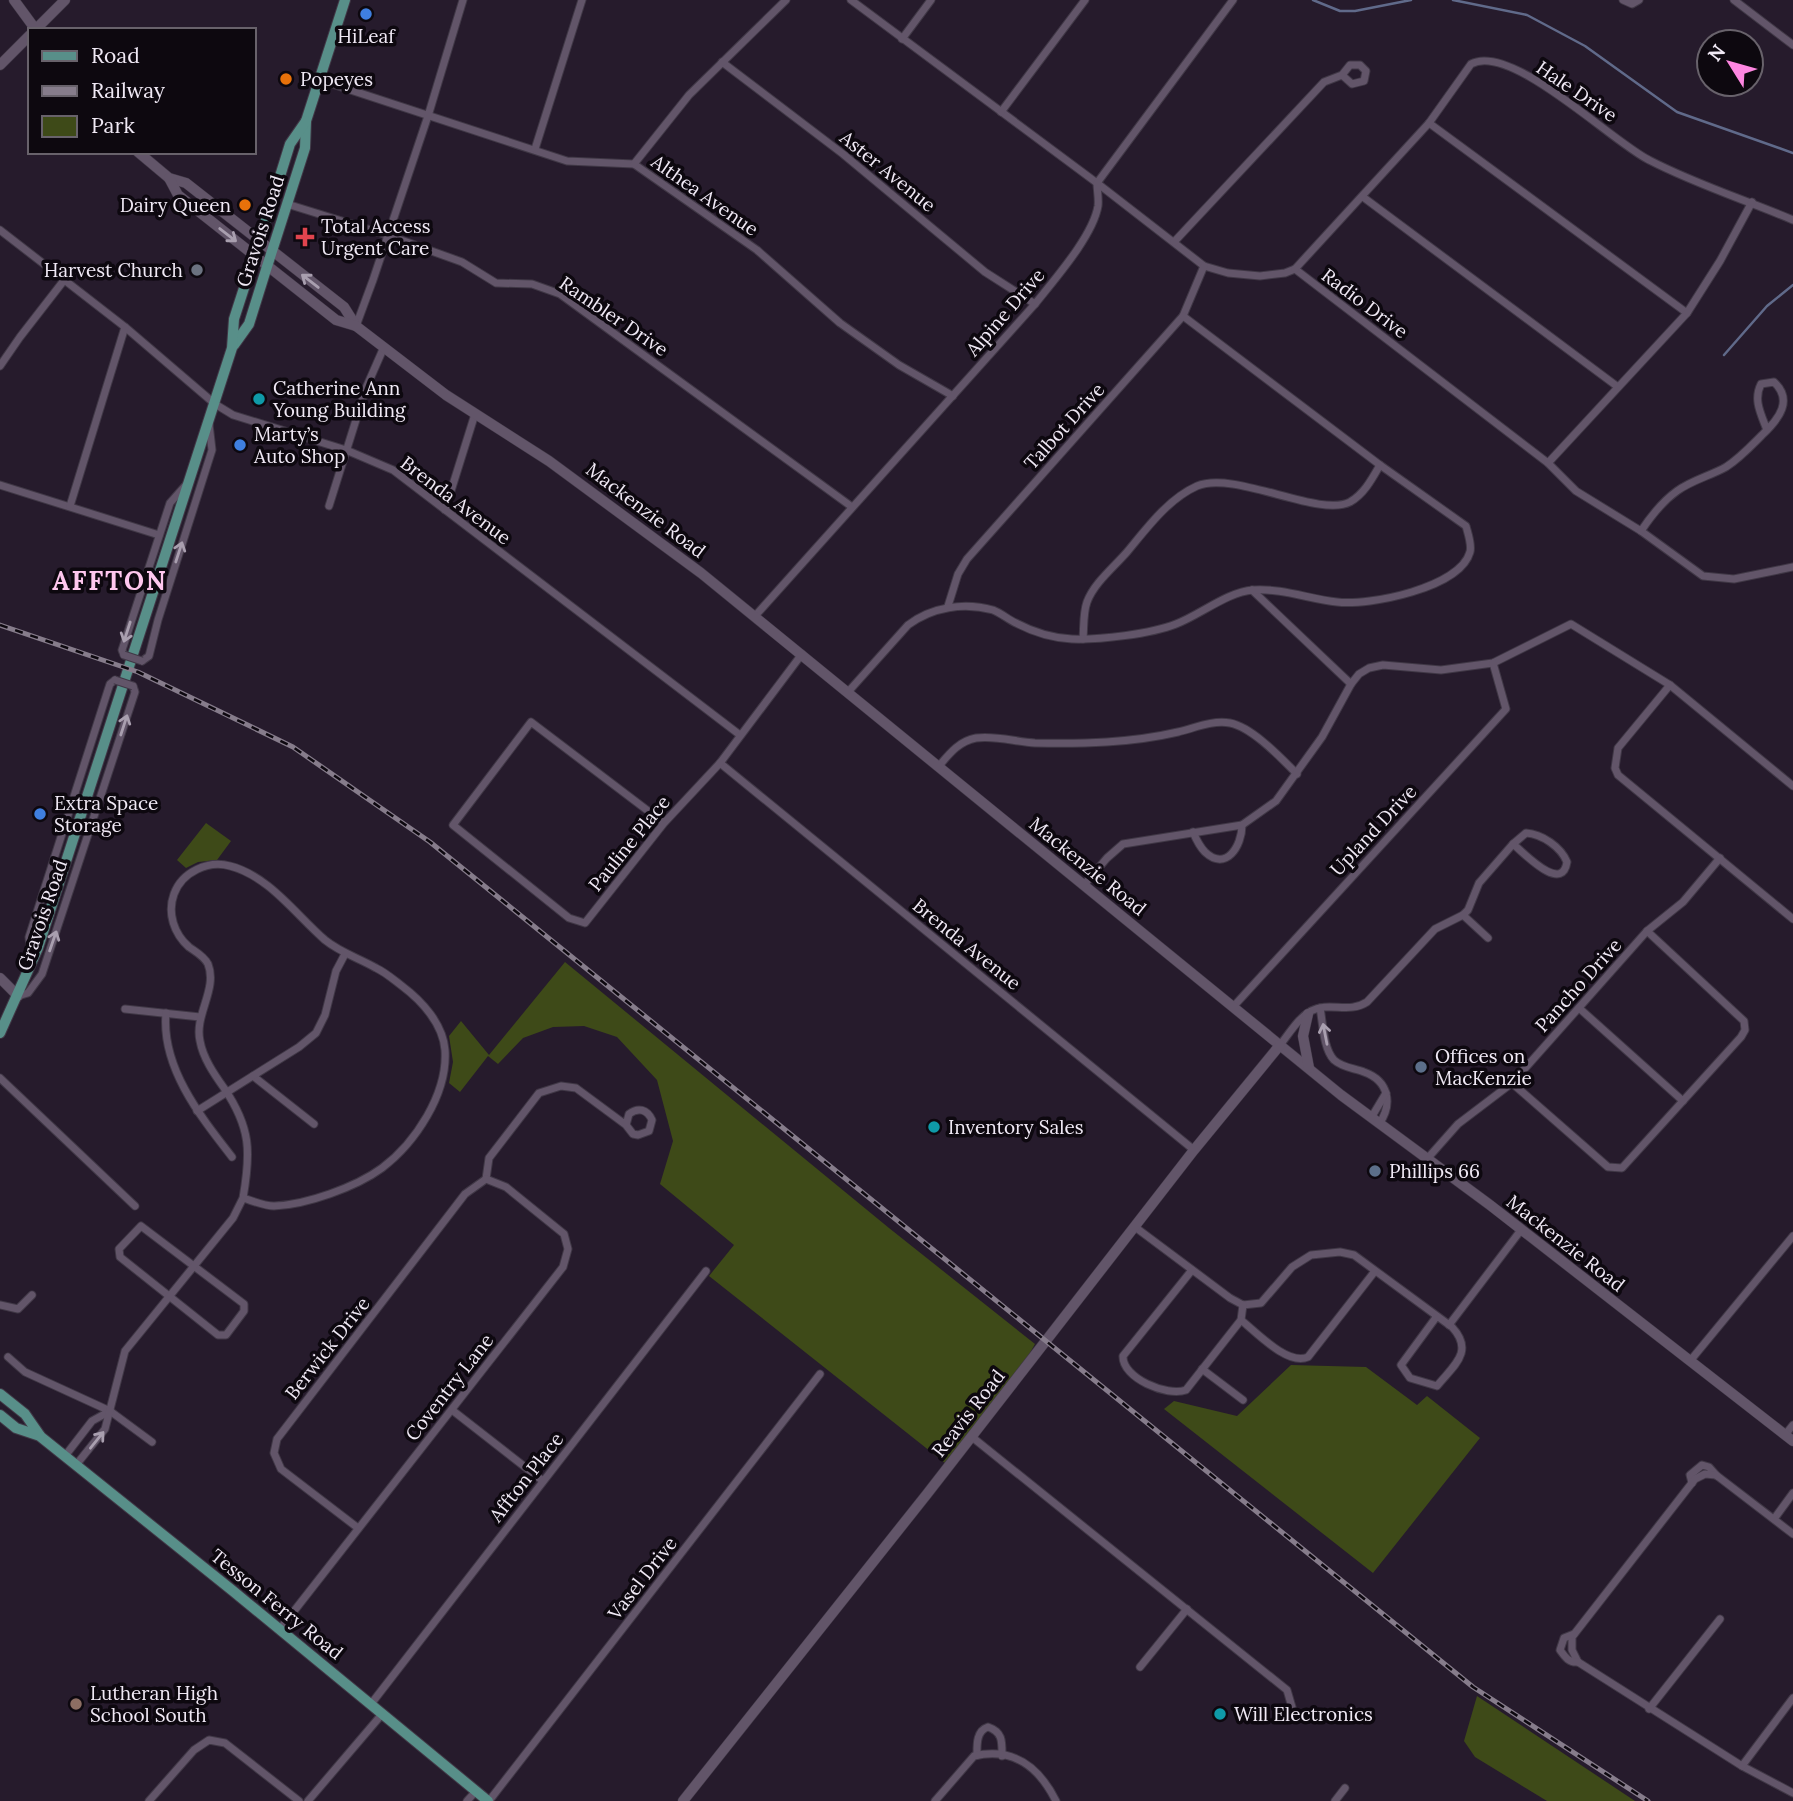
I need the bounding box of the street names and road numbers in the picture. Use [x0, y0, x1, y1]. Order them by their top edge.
street label: Hale Drive [1532, 55, 1622, 127]
street label: Aster Avenue [835, 125, 941, 217]
street label: Althea Avenue [646, 149, 763, 241]
street label: Gravois Road [231, 172, 289, 290]
street label: Alpine Drive [960, 263, 1050, 361]
street label: Radio Drive [1317, 263, 1413, 343]
street label: Rambler Drive [555, 271, 673, 361]
street label: Talbot Drive [1019, 378, 1109, 474]
street label: Brenda Avenue [396, 451, 516, 549]
street label: Mackenzie Road [581, 457, 711, 563]
street label: Upland Drive [1325, 779, 1421, 881]
street label: Pauline Place [583, 790, 675, 896]
street label: Mackenzie Road [1025, 811, 1151, 921]
street label: Gravois Road [12, 856, 72, 974]
street label: Brenda Avenue [908, 893, 1026, 995]
street label: Pancho Drive [1530, 933, 1626, 1037]
street label: Mackenzie Road [1502, 1189, 1630, 1297]
street label: Berwick Drive [279, 1292, 375, 1404]
street label: Coventry Lane [400, 1329, 498, 1445]
street label: Reavis Road [926, 1364, 1010, 1462]
street label: Affton Place [483, 1428, 568, 1527]
street label: Vasel Drive [602, 1532, 682, 1625]
street label: Tesson Ferry Road [206, 1543, 348, 1665]

